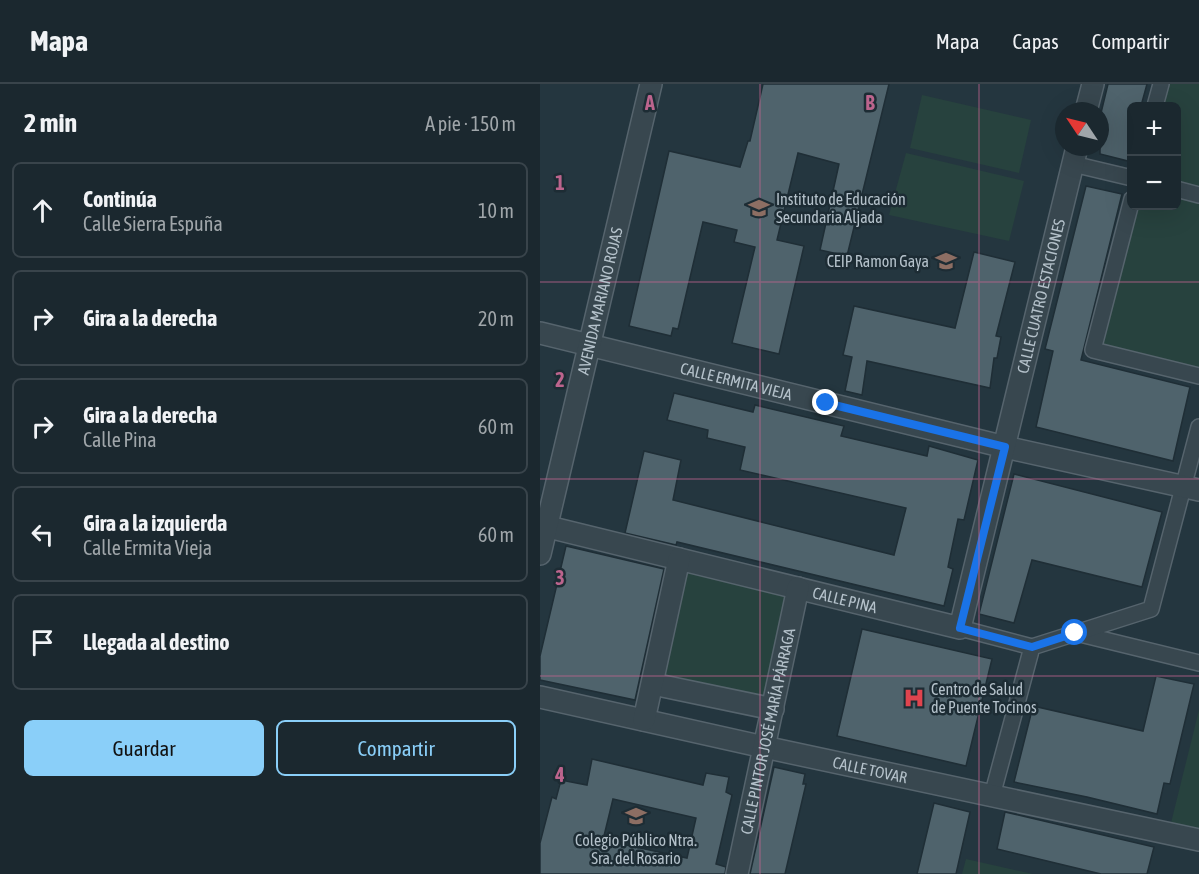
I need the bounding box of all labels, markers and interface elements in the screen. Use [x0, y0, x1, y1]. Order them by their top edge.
text: Mapa [30, 25, 88, 57]
text: Mapa [936, 29, 979, 53]
text: Capas [1012, 29, 1059, 53]
text: Compartir [1092, 29, 1169, 53]
text: A [644, 91, 655, 114]
text: B [865, 91, 875, 114]
north arrow [1055, 102, 1109, 156]
map controls [1127, 102, 1181, 210]
button: + [1127, 102, 1181, 156]
text: 2 min [24, 108, 77, 138]
text: A pie · 150 m [425, 112, 516, 135]
button: − [1127, 156, 1181, 210]
text: 1 [555, 171, 565, 194]
text: Continúa [83, 186, 157, 212]
place label: Instituto de Educación Secundaria Aljada [776, 190, 906, 227]
icon: ahead [26, 194, 59, 227]
school or university icon: Instituto de Educación Secundaria Aljada [747, 196, 771, 220]
text: 10 m [478, 199, 514, 222]
text: Calle Sierra Espuña [83, 212, 223, 235]
street label: CALLE CUATRO ESTACIONES [1013, 217, 1068, 375]
street label: AVENIDA MARIANO ROJAS [574, 225, 626, 376]
school or university icon: CEIP Ramon Gaya [934, 249, 958, 273]
place label: CEIP Ramon Gaya [827, 252, 929, 271]
icon: right [26, 302, 59, 335]
text: Gira a la derecha [83, 305, 217, 331]
text: 20 m [478, 307, 514, 330]
street label: CALLE ERMITA VIEJA [679, 359, 794, 403]
text: 2 [555, 368, 565, 391]
route end [812, 389, 838, 415]
text: Gira a la derecha [83, 402, 217, 428]
icon: right [26, 410, 59, 443]
text: 60 m [478, 415, 514, 438]
text: Calle Pina [83, 428, 157, 451]
text: Gira a la izquierda [83, 510, 227, 536]
icon: left [26, 518, 59, 551]
text: 60 m [478, 523, 514, 546]
text: Calle Ermita Vieja [83, 536, 212, 559]
text: 3 [555, 566, 565, 589]
street label: CALLE PINA [811, 583, 879, 616]
route start [1061, 619, 1087, 645]
icon: arrive [26, 626, 59, 659]
street label: CALLE PINTOR JOSÉ MARÍA PÁRRAGA [737, 626, 798, 836]
text: Llegada al destino [83, 629, 230, 655]
place label: Centro de Salud de Puente Tocinos [931, 680, 1037, 716]
hospital icon: Centro de Salud de Puente Tocinos [902, 686, 926, 710]
button: Guardar [24, 720, 264, 776]
button: Compartir [276, 720, 516, 776]
street label: CALLE TOVAR [831, 753, 909, 786]
text: 4 [554, 763, 565, 786]
school or university icon: Colegio Público Ntra. Sra. del Rosario [624, 804, 648, 828]
place label: Colegio Público Ntra. Sra. del Rosario [575, 831, 697, 867]

